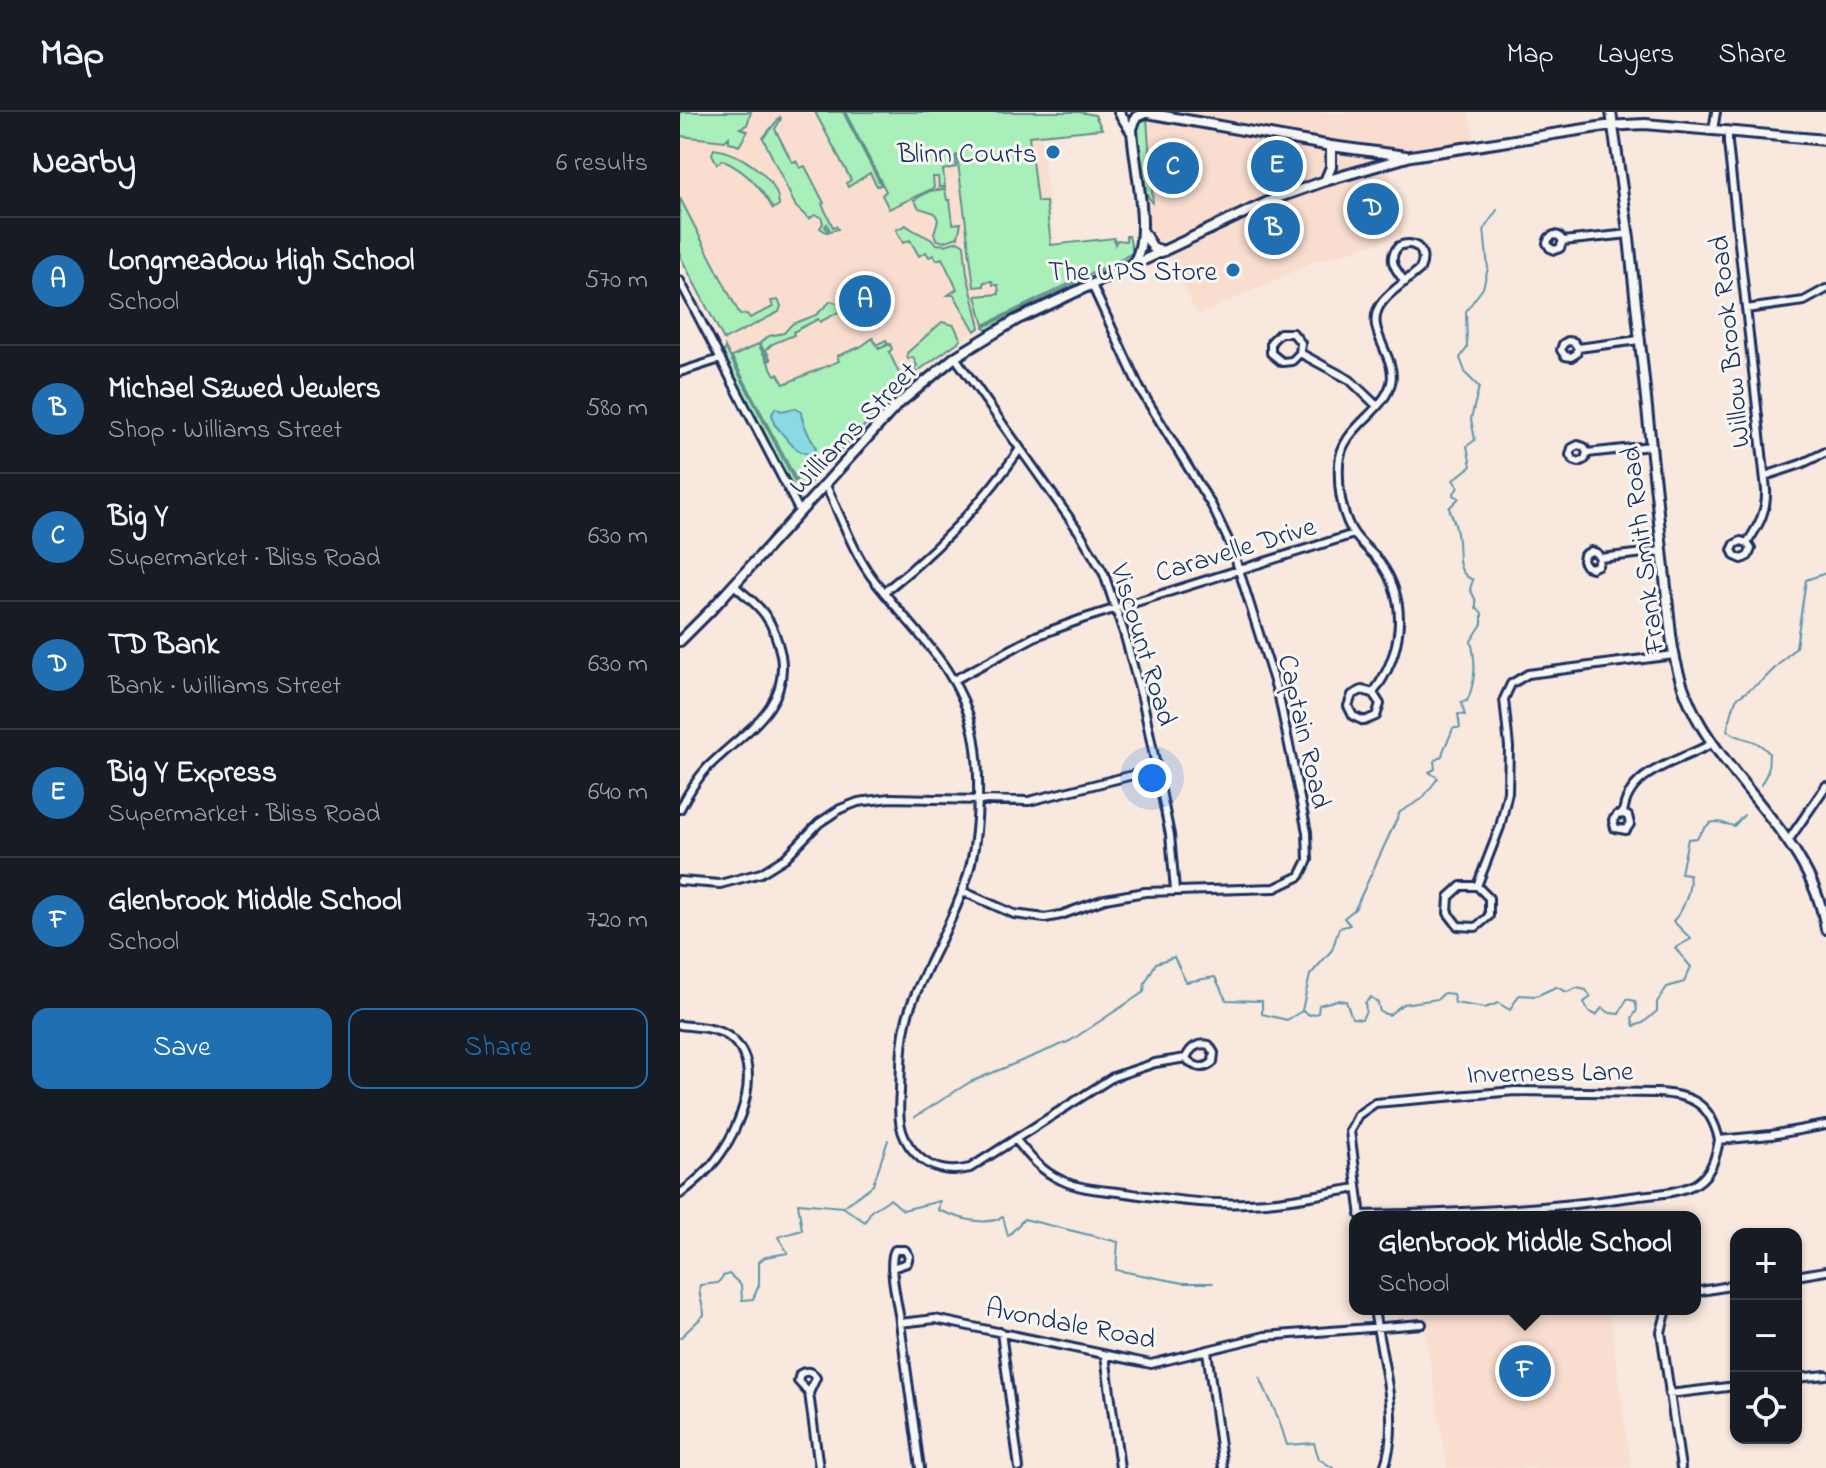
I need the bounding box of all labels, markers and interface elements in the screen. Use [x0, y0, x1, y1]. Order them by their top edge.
text: Map [40, 27, 104, 83]
text: Map [1506, 35, 1554, 76]
text: Layers [1598, 35, 1674, 76]
text: Share [1718, 35, 1786, 76]
place label: Blinn Courts [896, 135, 1037, 176]
pin: E [1251, 136, 1303, 196]
pin: C [1147, 138, 1199, 198]
text: Nearby [32, 139, 136, 189]
marker: Blinn Courts [1044, 143, 1062, 161]
text: 6 results [556, 145, 648, 183]
pin: D [1347, 179, 1399, 239]
pin: B [1248, 199, 1300, 259]
street label: Willow Brook Road [1700, 233, 1763, 450]
text: Longmeadow High School [108, 240, 415, 284]
place label: The UPS Store [1048, 253, 1217, 294]
marker: The UPS Store [1224, 261, 1242, 279]
text: A [50, 262, 66, 300]
text: 570 m [585, 262, 648, 300]
pin: A [839, 271, 891, 331]
text: School [108, 284, 179, 322]
street label: Williams Street [780, 354, 929, 505]
text: Michael Szwed Jewlers [108, 368, 381, 412]
text: B [49, 390, 67, 428]
text: 580 m [585, 390, 648, 428]
text: Shop · Williams Street [108, 412, 342, 450]
street label: Frank Smith Road [1611, 444, 1678, 656]
text: Big Y [108, 496, 168, 540]
street label: Caravelle Drive [1151, 507, 1322, 595]
text: C [51, 518, 65, 556]
text: 630 m [588, 518, 648, 556]
text: Supermarket · Bliss Road [108, 540, 380, 578]
street label: Viscount Road [1097, 558, 1186, 732]
text: TD Bank [108, 624, 219, 668]
text: D [48, 646, 68, 684]
text: 630 m [588, 646, 648, 684]
street label: Captain Road [1265, 651, 1340, 813]
text: Bank · Williams Street [108, 668, 341, 706]
text: Big Y Express [108, 752, 277, 796]
your location [1132, 758, 1172, 798]
text: E [50, 774, 66, 812]
text: 640 m [588, 774, 648, 812]
text: Supermarket · Bliss Road [108, 796, 380, 834]
text: Glenbrook Middle School [108, 880, 402, 924]
text: F [50, 902, 66, 940]
text: 720 m [586, 902, 648, 940]
text: School [108, 924, 179, 962]
button: Save [32, 1008, 332, 1089]
button: Share [348, 1008, 648, 1089]
street label: Inverness Lane [1466, 1053, 1634, 1096]
popup [1349, 1211, 1701, 1315]
text: Glenbrook Middle School [1378, 1222, 1672, 1266]
map controls [1730, 1228, 1802, 1444]
button: + [1730, 1228, 1802, 1300]
text: School [1378, 1266, 1449, 1304]
street label: Avondale Road [982, 1289, 1159, 1362]
button: − [1730, 1300, 1802, 1372]
pin: F [1499, 1341, 1551, 1401]
button: locate [1730, 1372, 1802, 1444]

